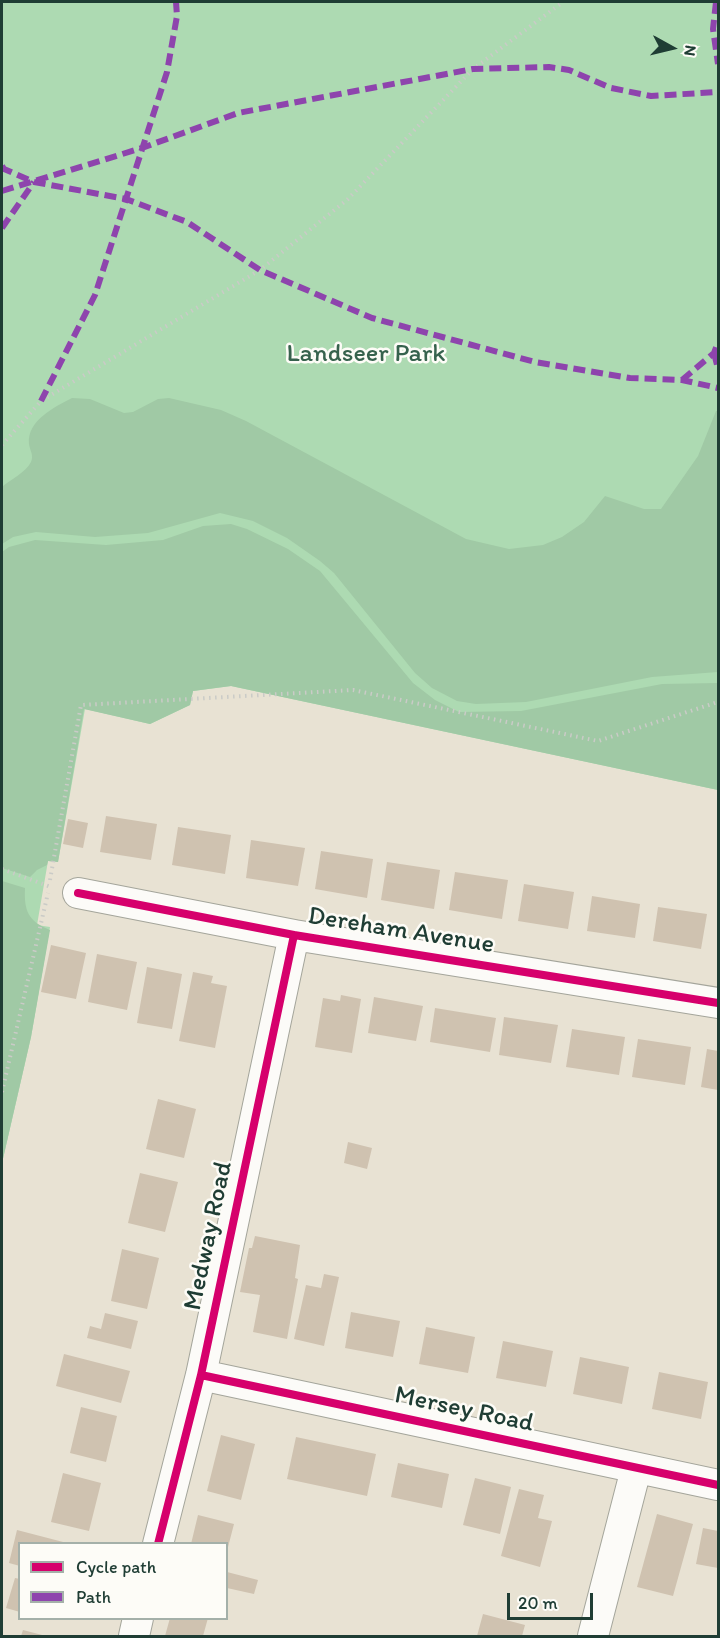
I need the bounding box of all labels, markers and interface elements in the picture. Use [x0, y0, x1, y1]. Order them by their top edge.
north arrow [642, 18, 702, 78]
text: N [680, 44, 700, 57]
park label: Landseer Park [286, 338, 446, 370]
street label: Dereham Avenue [306, 901, 496, 961]
street label: Medway Road [178, 1158, 240, 1314]
street label: Mersey Road [392, 1380, 536, 1440]
legend [18, 1542, 228, 1620]
text: Cycle path [76, 1556, 156, 1578]
scale bar [510, 1581, 596, 1619]
text: Path [76, 1586, 111, 1608]
text: 20 m [518, 1592, 558, 1614]

